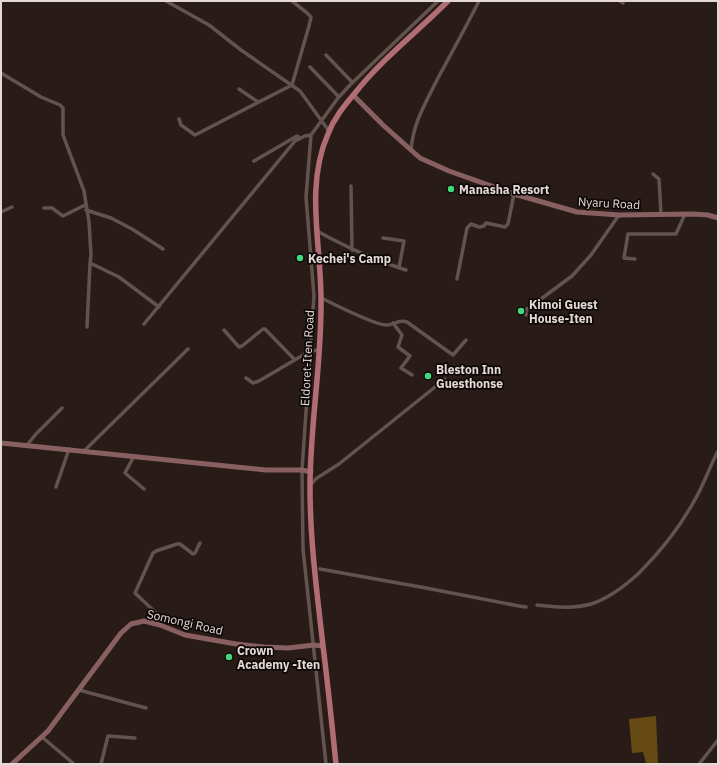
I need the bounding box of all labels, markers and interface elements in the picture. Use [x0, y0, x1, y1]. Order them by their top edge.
place label: Manasha Resort [459, 182, 550, 197]
marker: Manasha Resort [446, 184, 456, 194]
street label: Nyaru Road [577, 194, 641, 212]
place label: Kechei's Camp [308, 251, 391, 266]
marker: Kechei's Camp [295, 253, 305, 263]
place label: Kimoi Guest House-Iten [529, 297, 598, 326]
marker: Kimoi Guest House-Iten [516, 306, 526, 316]
street label: Eldoret-Iten Road [297, 310, 317, 406]
place label: Bleston Inn Guesthonse [436, 362, 503, 391]
marker: Bleston Inn Guesthonse [423, 371, 433, 381]
street label: Somongi Road [146, 606, 224, 638]
place label: Crown Academy -Iten [237, 643, 320, 672]
marker: Crown Academy -Iten [224, 652, 234, 662]

